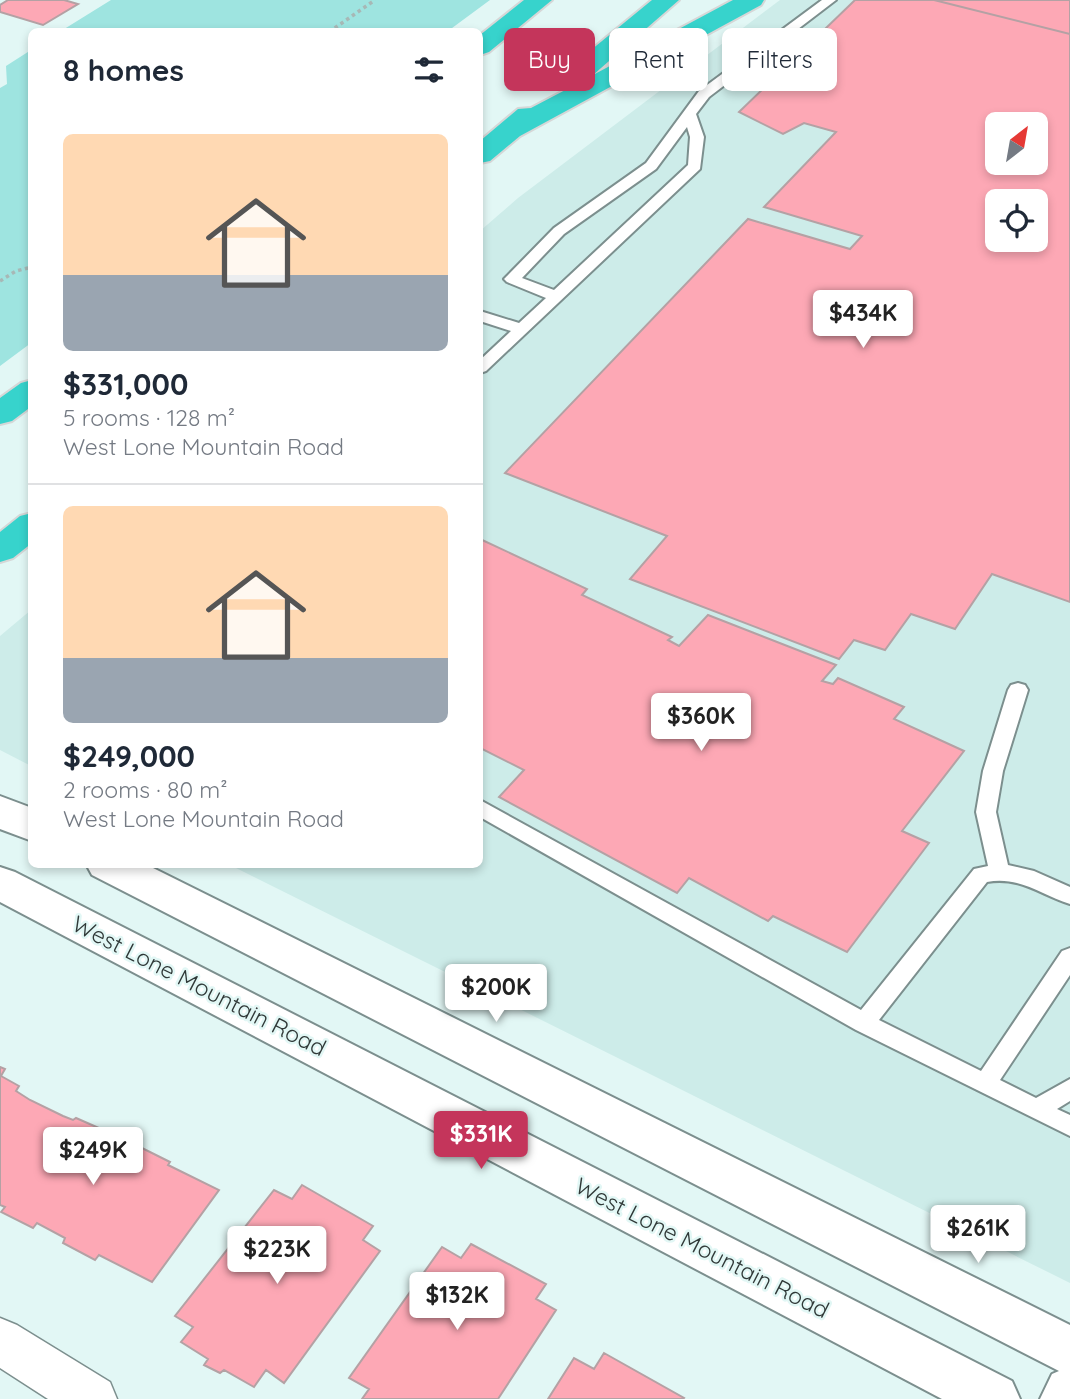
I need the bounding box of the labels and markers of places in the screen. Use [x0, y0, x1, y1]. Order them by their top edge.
pin: $434K [814, 290, 912, 350]
pin: $360K [652, 694, 750, 753]
pin: $200K [447, 964, 545, 1024]
pin: $331K [432, 1112, 530, 1171]
pin: $249K [44, 1128, 142, 1187]
pin: $261K [929, 1206, 1027, 1265]
pin: $223K [228, 1226, 326, 1286]
pin: $132K [408, 1272, 506, 1332]

